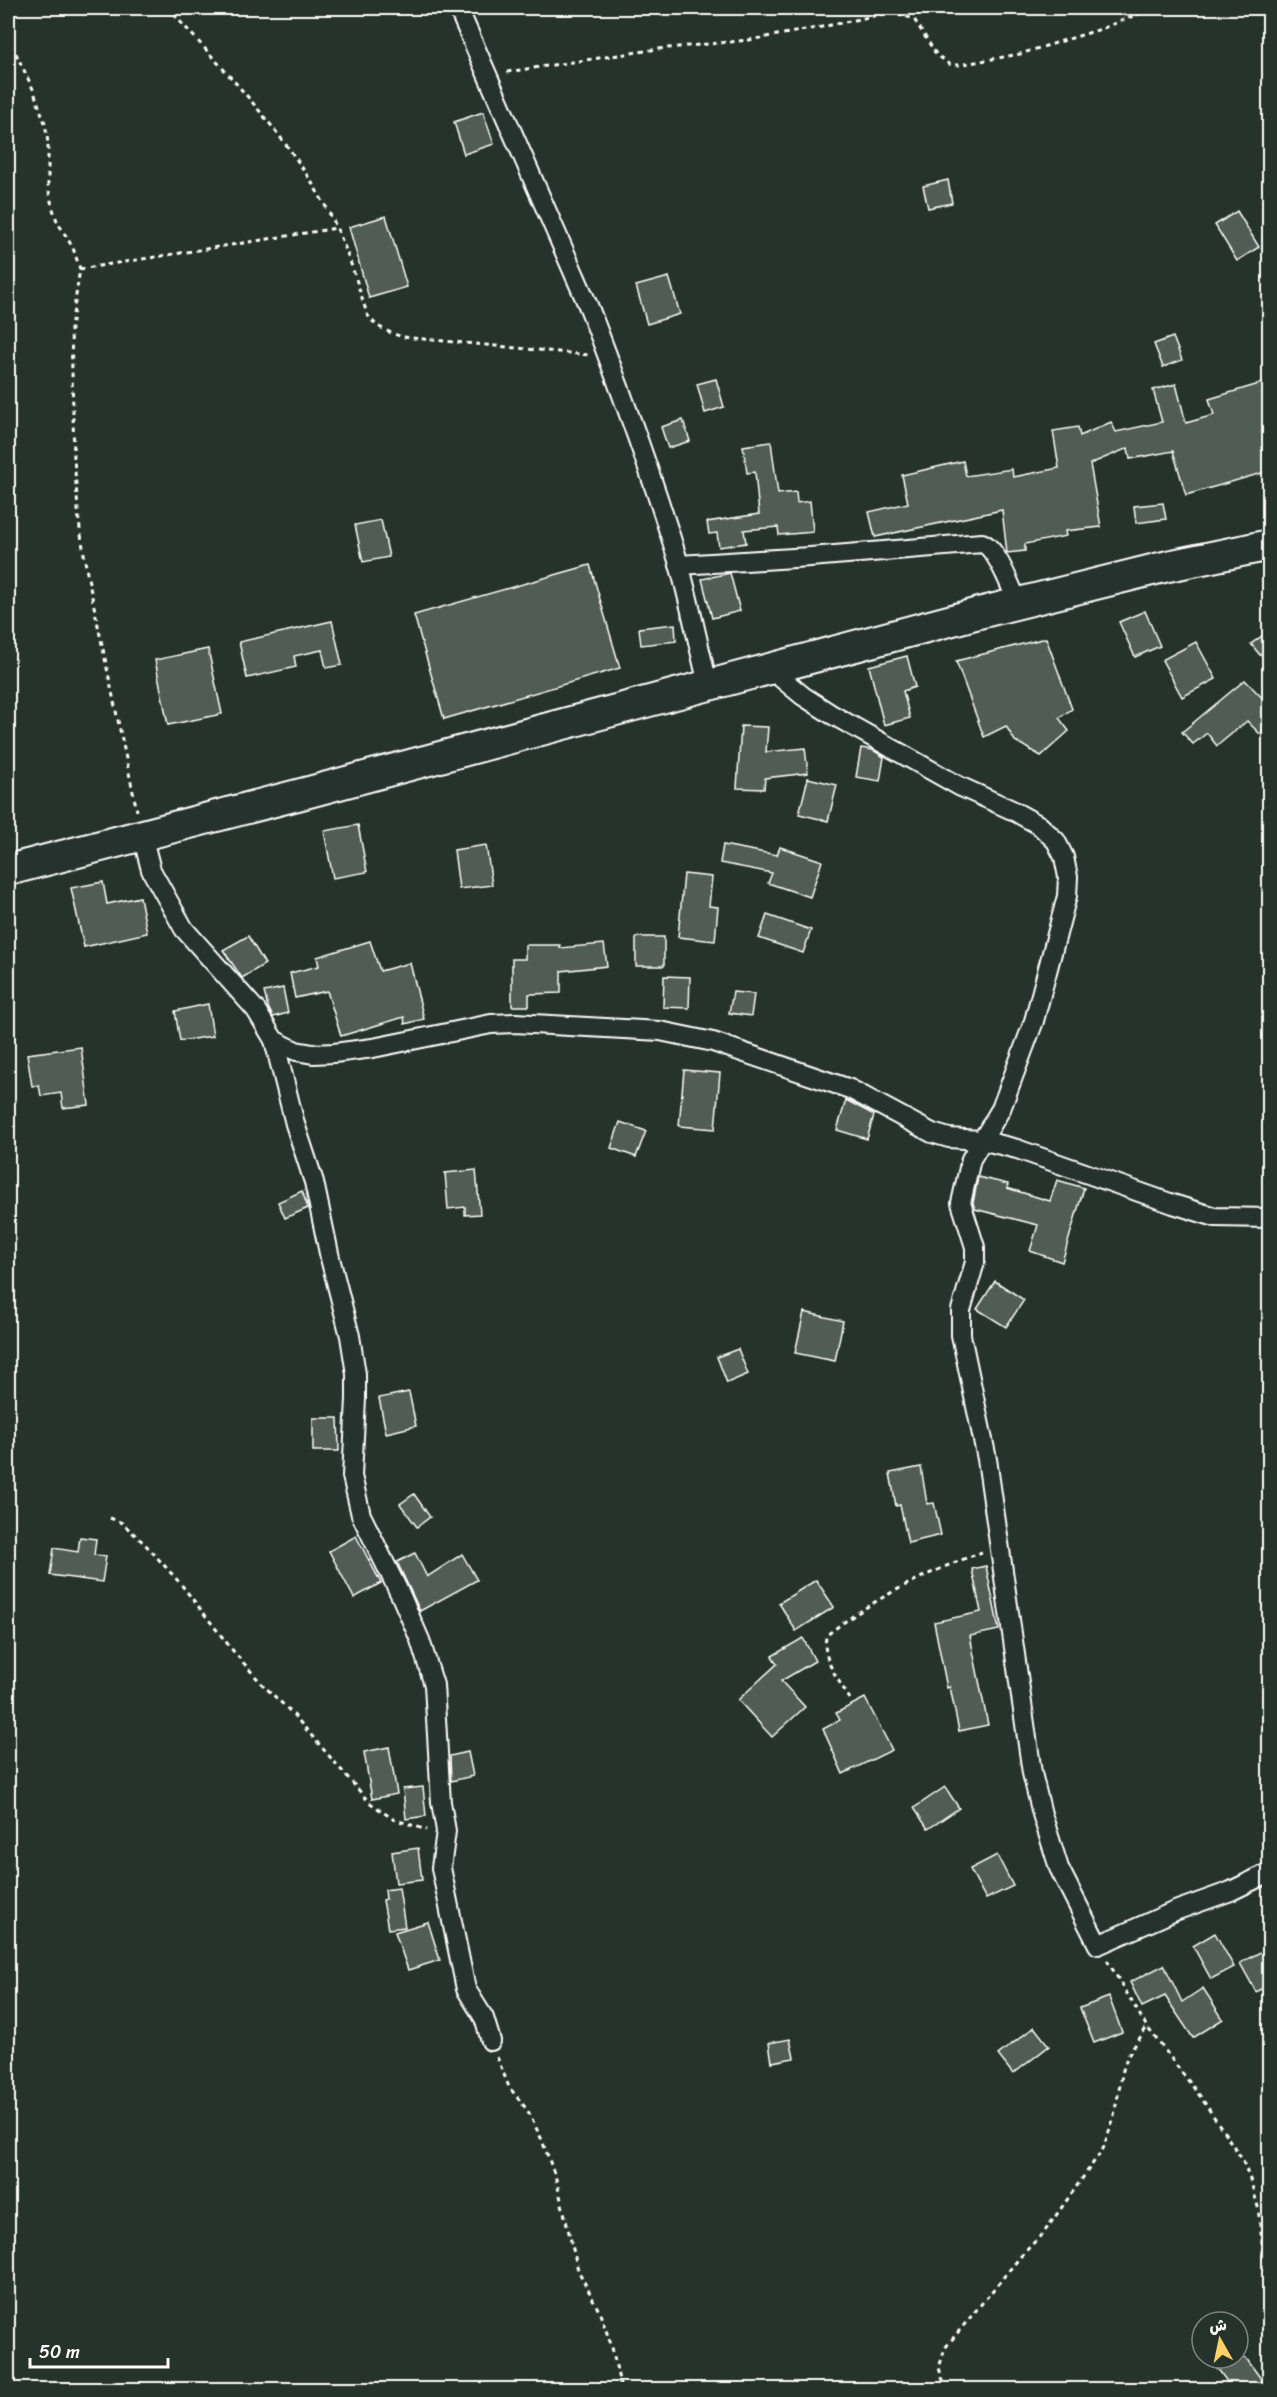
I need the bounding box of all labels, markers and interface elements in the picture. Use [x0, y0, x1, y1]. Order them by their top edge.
north arrow [1190, 2310, 1250, 2370]
text: ش [1207, 2310, 1229, 2341]
scale bar [30, 2331, 168, 2369]
text: 50 m [39, 2336, 80, 2368]

